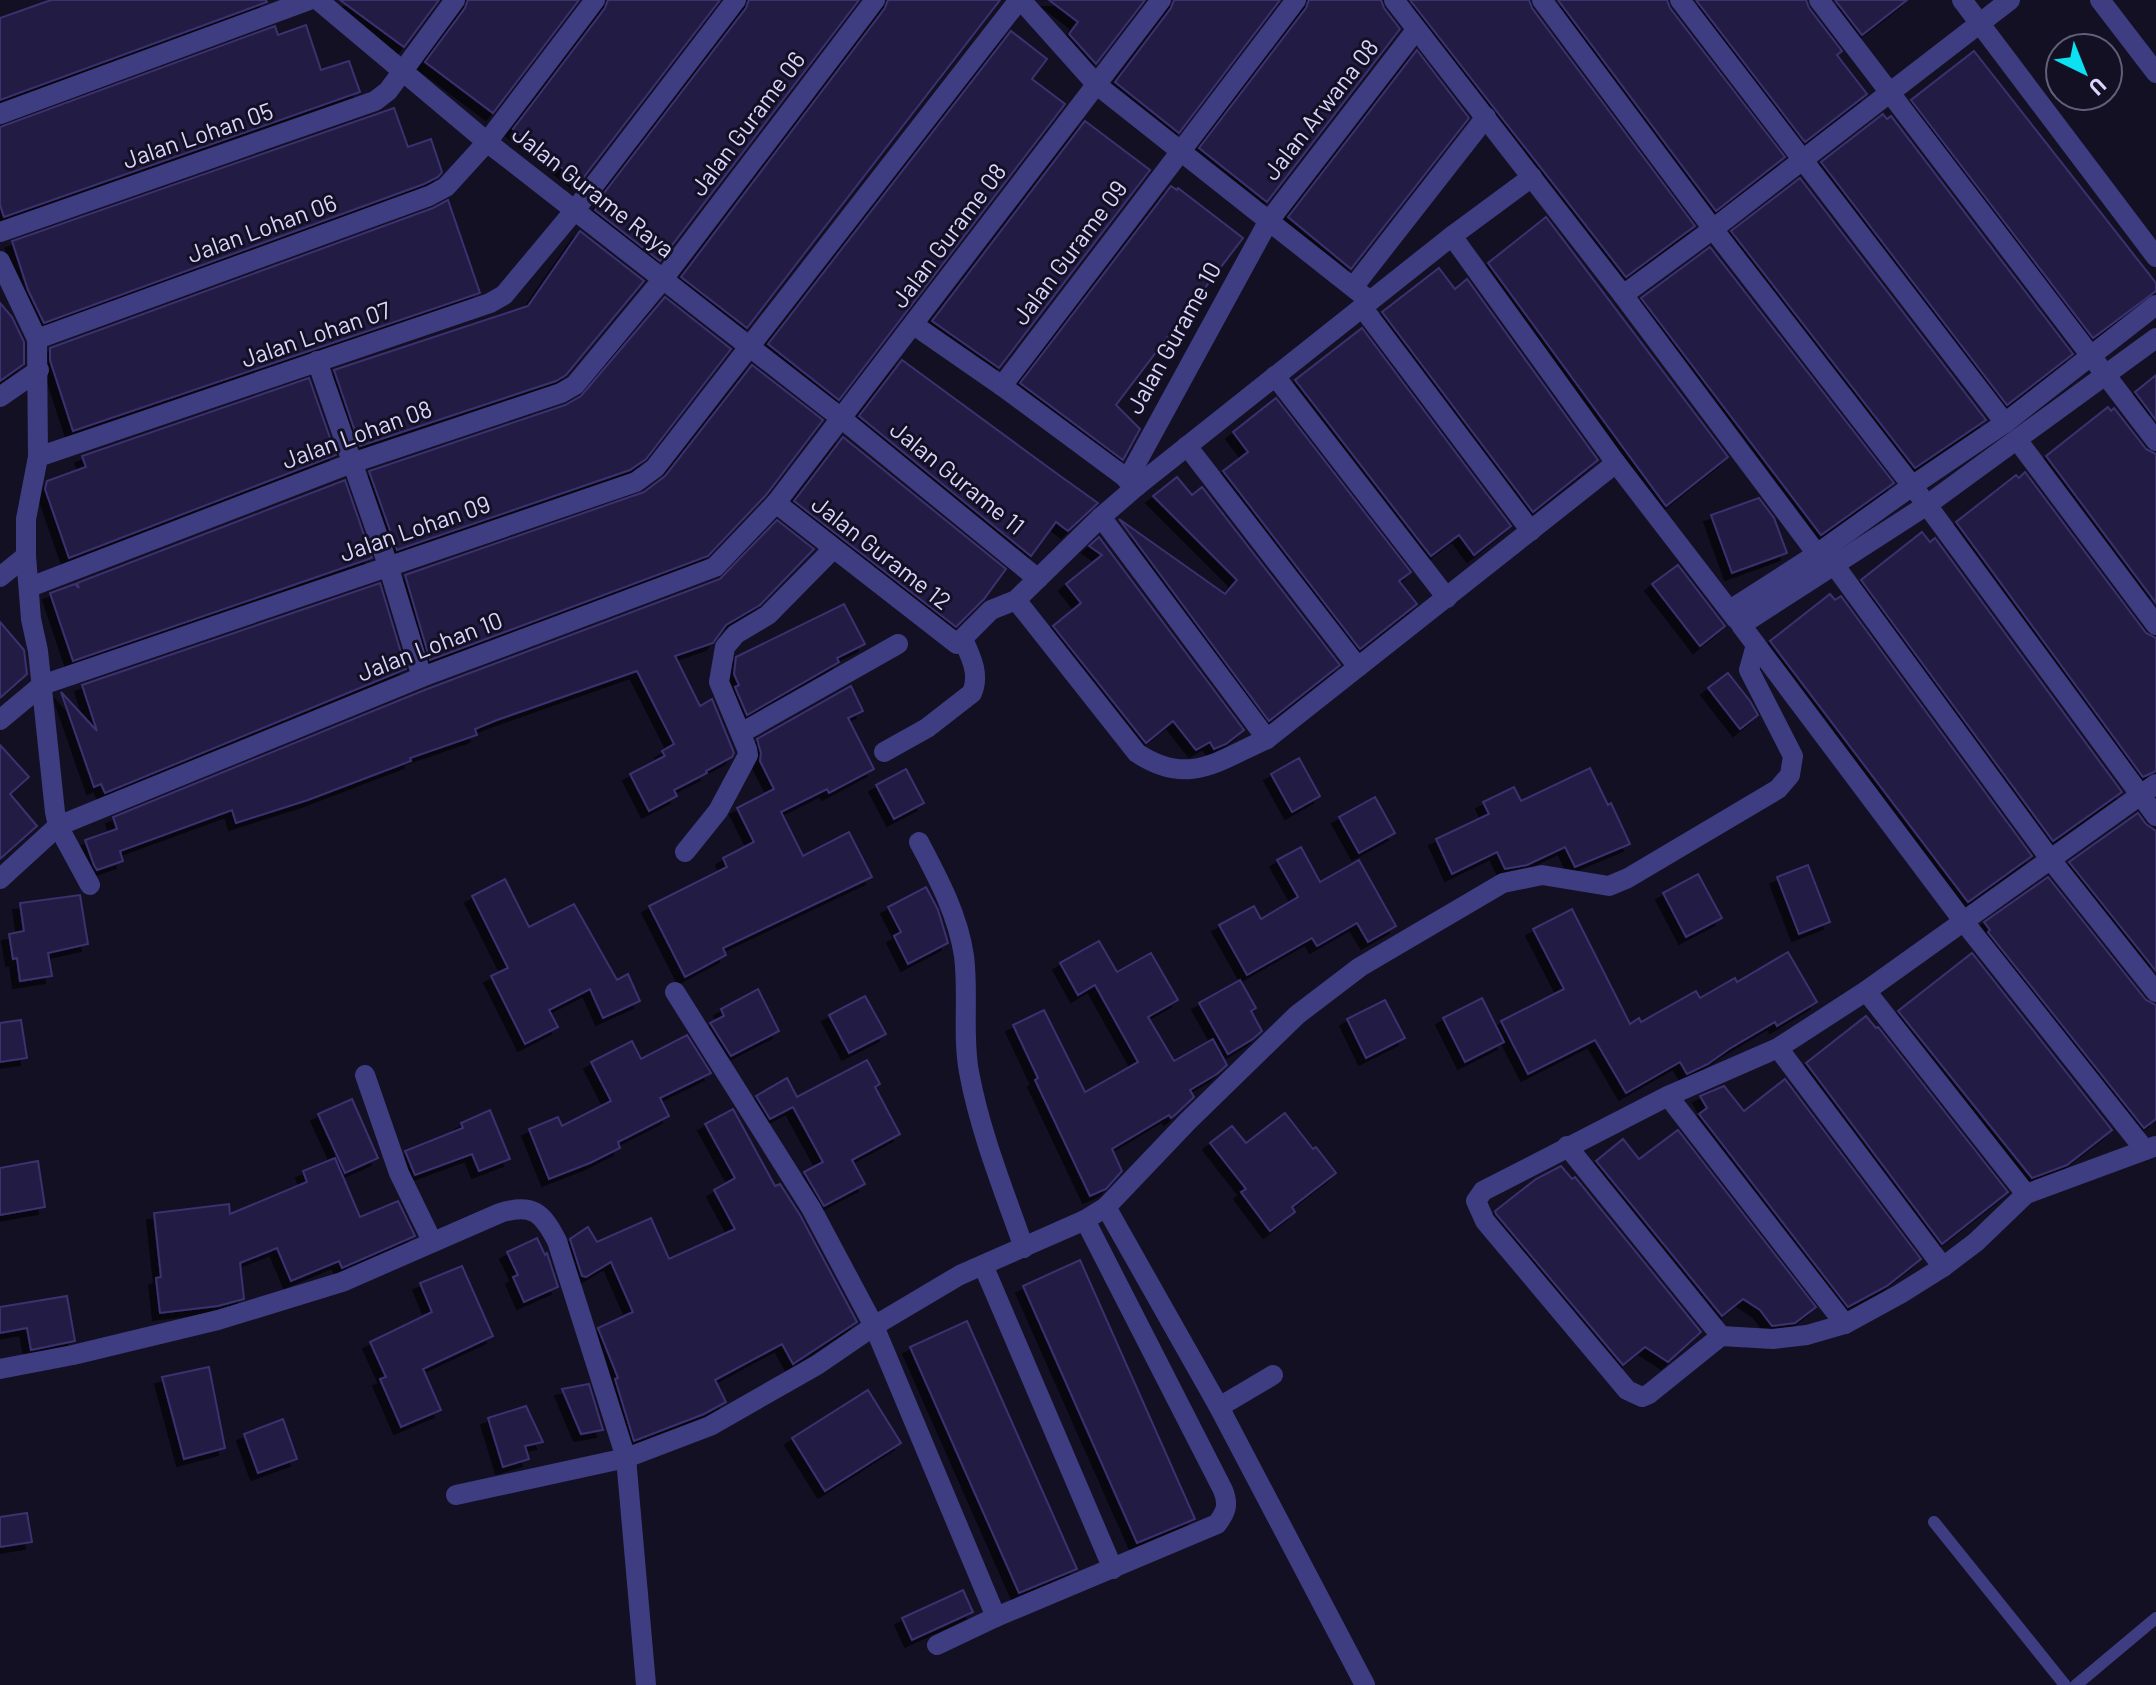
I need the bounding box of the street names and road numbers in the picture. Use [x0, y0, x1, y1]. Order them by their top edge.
street label: Jalan Arwana 08 [1256, 33, 1384, 185]
street label: Jalan Gurame 06 [683, 45, 811, 201]
street label: Jalan Lohan 05 [118, 95, 277, 174]
street label: Jalan Gurame Raya [507, 119, 681, 263]
street label: Jalan Gurame 08 [884, 157, 1012, 313]
street label: Jalan Gurame 09 [1005, 174, 1133, 330]
street label: Jalan Lohan 06 [183, 187, 340, 268]
street label: Jalan Gurame 10 [1119, 256, 1226, 418]
street label: Jalan Lohan 07 [237, 294, 394, 373]
street label: Jalan Lohan 08 [278, 393, 435, 474]
street label: Jalan Gurame 11 [885, 414, 1031, 540]
street label: Jalan Lohan 09 [335, 488, 494, 567]
street label: Jalan Gurame 12 [807, 488, 957, 615]
street label: Jalan Lohan 10 [353, 605, 506, 687]

